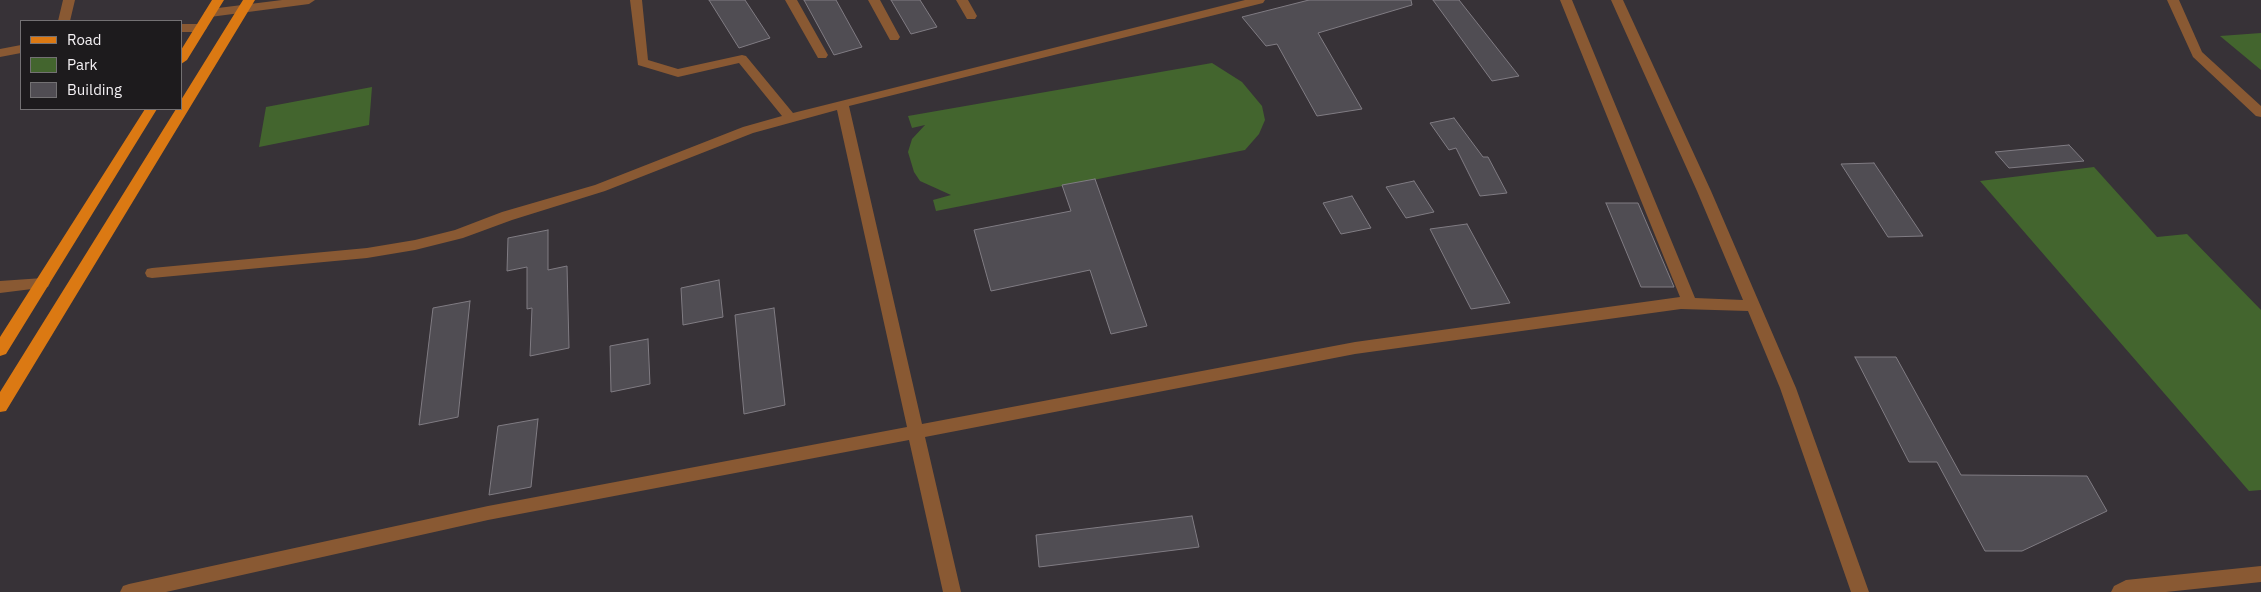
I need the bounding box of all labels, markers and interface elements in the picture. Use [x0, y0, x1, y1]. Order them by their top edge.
legend [20, 20, 182, 110]
text: Road [67, 30, 102, 49]
text: Park [67, 55, 97, 74]
text: Building [67, 80, 122, 99]

